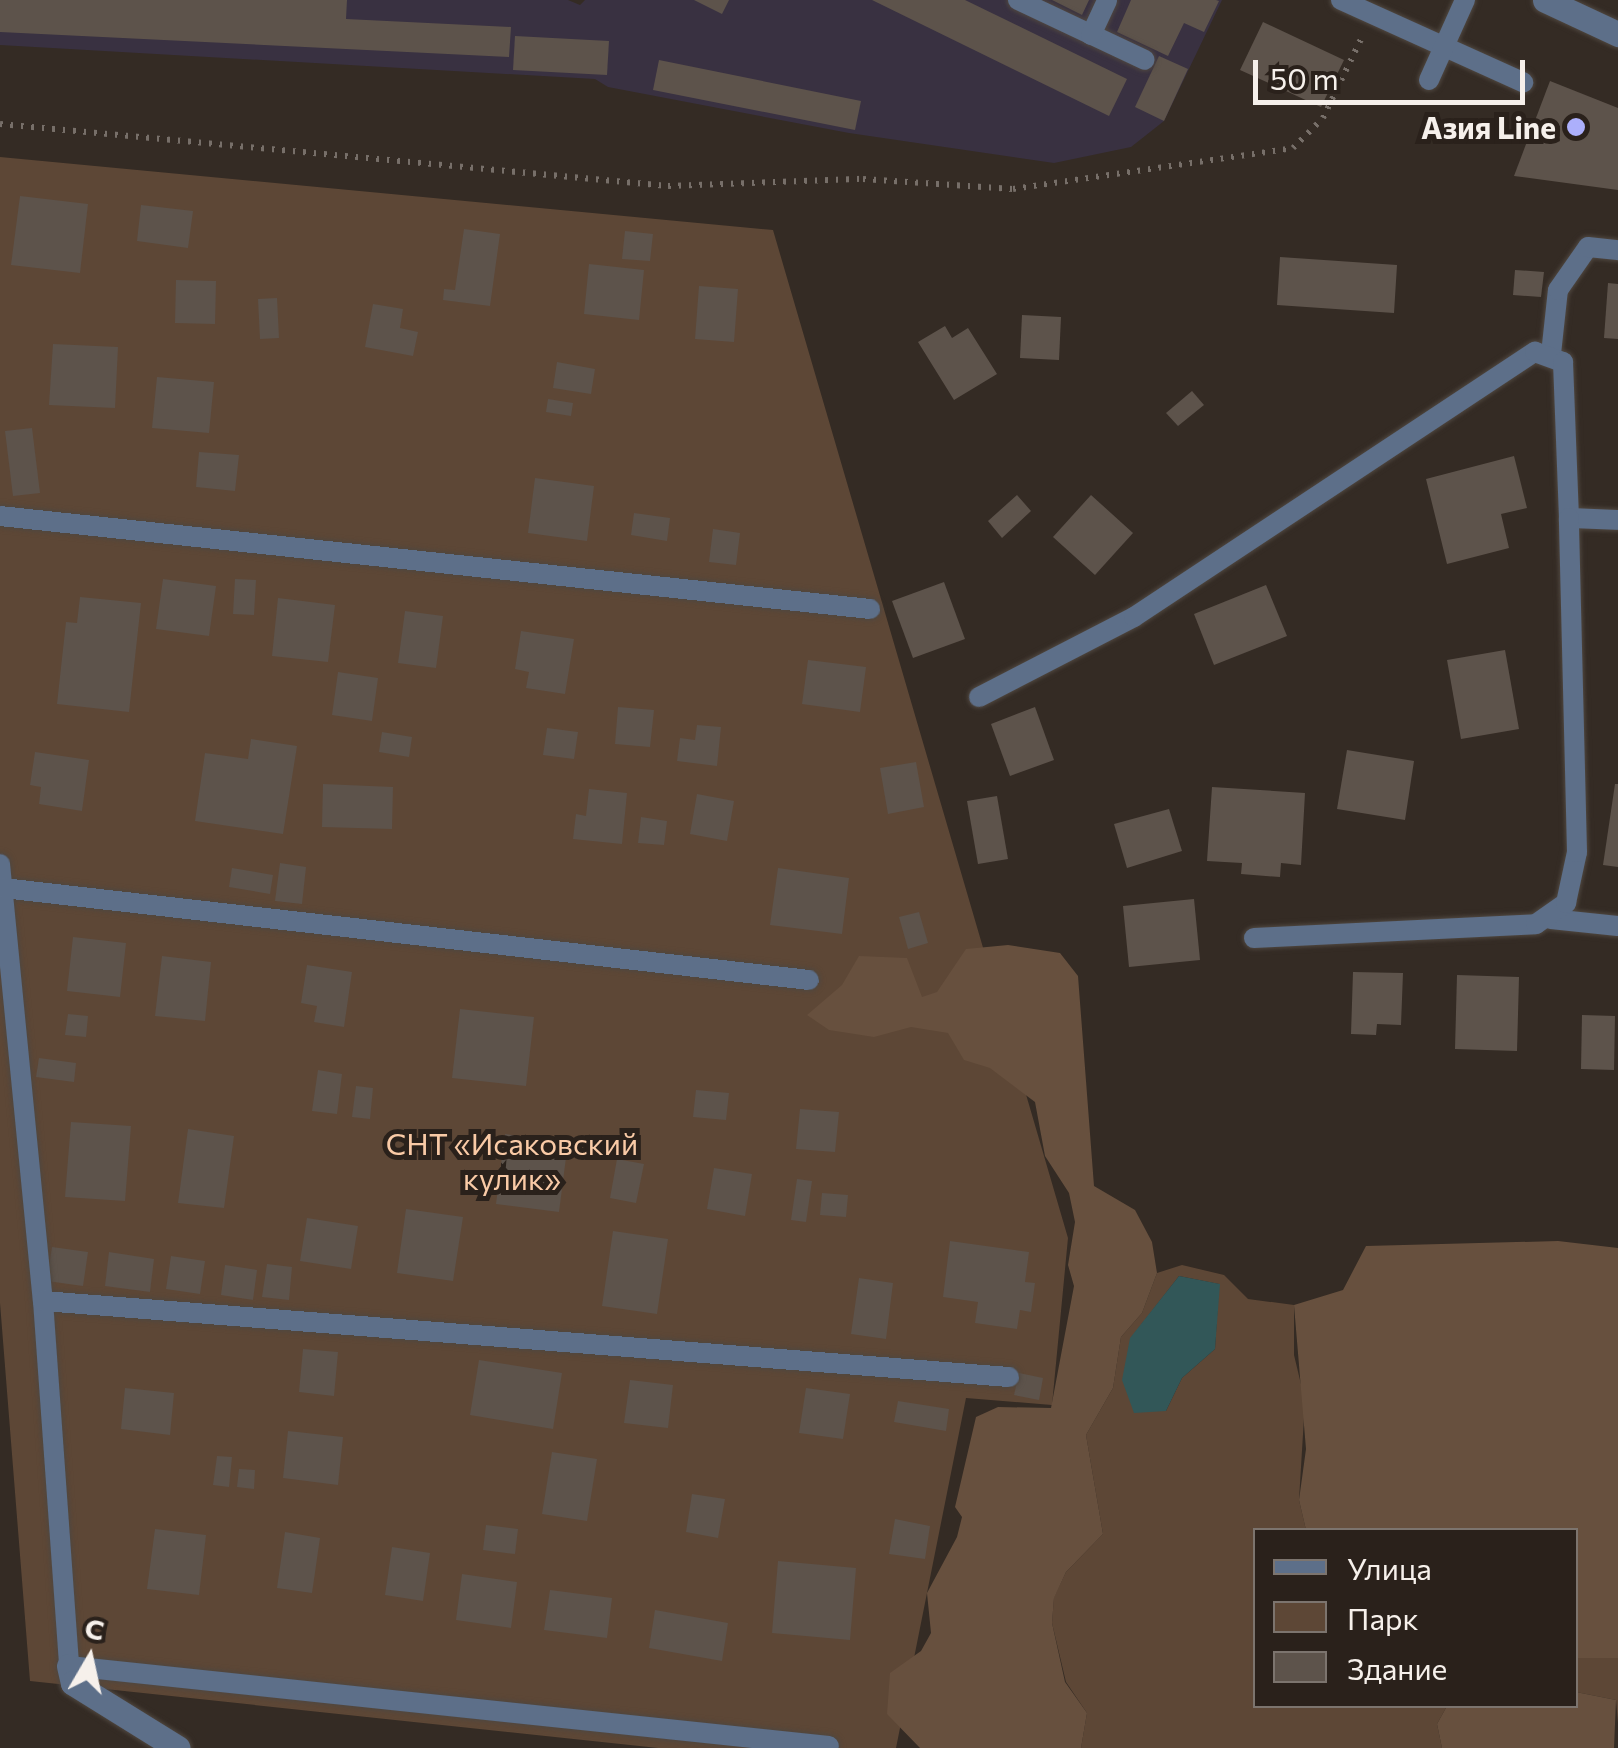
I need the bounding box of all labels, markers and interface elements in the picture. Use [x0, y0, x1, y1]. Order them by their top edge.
scale bar [1258, 40, 1530, 102]
text: 50 m [1270, 59, 1339, 96]
place label: Азия Line [1421, 109, 1556, 145]
marker: Азия Line [1565, 116, 1587, 138]
park label: СНТ «Исаковский кулик» [386, 1125, 638, 1196]
legend [1253, 1528, 1578, 1708]
text: Улица [1347, 1549, 1432, 1586]
text: Парк [1347, 1599, 1419, 1636]
north arrow [40, 1608, 140, 1708]
text: С [83, 1610, 107, 1647]
text: Здание [1347, 1649, 1447, 1686]

